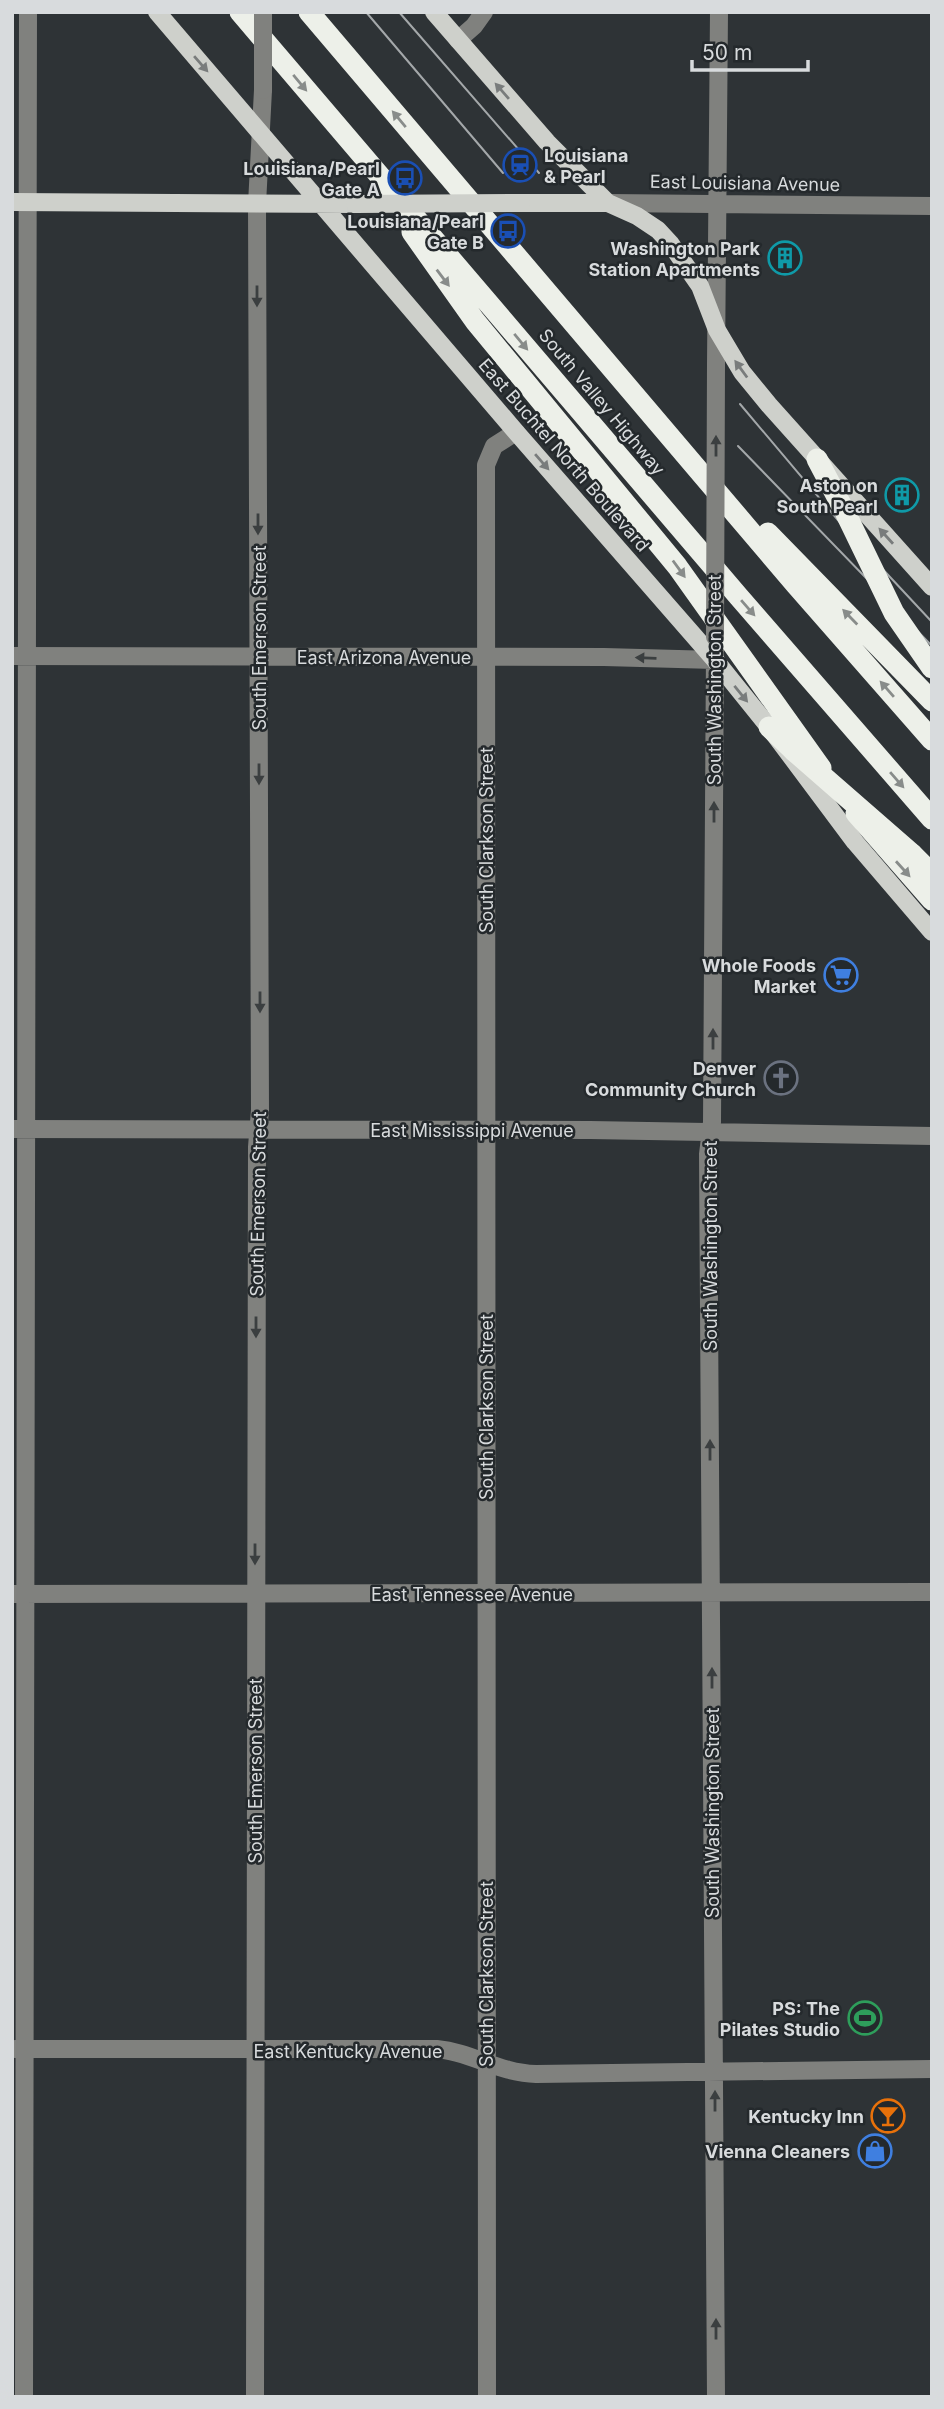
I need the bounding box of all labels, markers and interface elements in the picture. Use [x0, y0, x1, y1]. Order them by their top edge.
scale bar [692, 28, 808, 72]
text: 50 m [702, 40, 752, 65]
one-way arrow [193, 55, 209, 73]
one-way arrow [292, 74, 308, 92]
one-way arrow [494, 82, 510, 100]
one-way arrow [392, 110, 407, 127]
place label: Louisiana & Pearl [544, 145, 628, 187]
station icon: Louisiana & Pearl [501, 146, 539, 184]
place label: Louisiana/Pearl Gate A [243, 158, 380, 200]
bus stop icon: Louisiana/Pearl Gate A [386, 159, 424, 197]
street label: East Louisiana Avenue [650, 171, 840, 195]
place label: Louisiana/Pearl Gate B [347, 211, 484, 253]
bus stop icon: Louisiana/Pearl Gate B [489, 212, 527, 250]
place label: Washington Park Station Apartments [589, 238, 761, 280]
building icon: Washington Park Station Apartments [766, 239, 804, 277]
one-way arrow [436, 269, 450, 287]
one-way arrow [251, 285, 263, 307]
street label: South Valley Highway [535, 325, 669, 479]
one-way arrow [513, 333, 528, 350]
street label: East Buchtel North Boulevard [474, 354, 654, 556]
one-way arrow [734, 360, 748, 378]
one-way arrow [710, 435, 722, 457]
one-way arrow [534, 453, 550, 471]
place label: Aston on South Pearl [777, 475, 878, 517]
building icon: Aston on South Pearl [883, 476, 921, 514]
one-way arrow [252, 513, 264, 535]
one-way arrow [878, 527, 894, 545]
street label: South Emerson Street [249, 545, 270, 731]
one-way arrow [672, 560, 686, 578]
street label: South Washington Street [704, 575, 725, 785]
one-way arrow [740, 599, 756, 617]
one-way arrow [843, 609, 859, 626]
street label: East Arizona Avenue [297, 647, 471, 668]
one-way arrow [635, 652, 657, 663]
one-way arrow [880, 680, 895, 697]
one-way arrow [734, 684, 749, 702]
street label: South Clarkson Street [476, 747, 497, 933]
one-way arrow [253, 763, 265, 785]
one-way arrow [889, 771, 904, 788]
one-way arrow [708, 801, 720, 823]
one-way arrow [895, 860, 910, 877]
place label: Whole Foods Market [702, 955, 816, 997]
supermarket icon: Whole Foods Market [822, 956, 860, 994]
one-way arrow [254, 991, 266, 1013]
one-way arrow [707, 1028, 719, 1050]
place label: Denver Community Church [585, 1058, 756, 1100]
church icon: Denver Community Church [762, 1059, 800, 1097]
street label: South Emerson Street [246, 1111, 270, 1297]
street label: East Mississippi Avenue [370, 1120, 574, 1141]
street label: South Washington Street [700, 1141, 721, 1351]
street label: South Clarkson Street [476, 1314, 497, 1500]
one-way arrow [250, 1316, 262, 1338]
one-way arrow [704, 1439, 716, 1461]
one-way arrow [249, 1544, 261, 1566]
street label: East Tennessee Avenue [371, 1584, 573, 1605]
one-way arrow [706, 1666, 718, 1688]
street label: South Emerson Street [245, 1678, 266, 1864]
street label: South Washington Street [702, 1708, 723, 1918]
street label: South Clarkson Street [476, 1881, 497, 2067]
place label: PS: The Pilates Studio [720, 1998, 840, 2040]
sports icon: PS: The Pilates Studio [846, 1999, 884, 2037]
street label: East Kentucky Avenue [254, 2041, 443, 2062]
one-way arrow [709, 2090, 721, 2112]
bar icon: Kentucky Inn [869, 2097, 907, 2135]
place label: Kentucky Inn [748, 2106, 864, 2127]
shop icon: Vienna Cleaners [856, 2132, 894, 2170]
place label: Vienna Cleaners [705, 2141, 850, 2162]
one-way arrow [710, 2317, 722, 2339]

